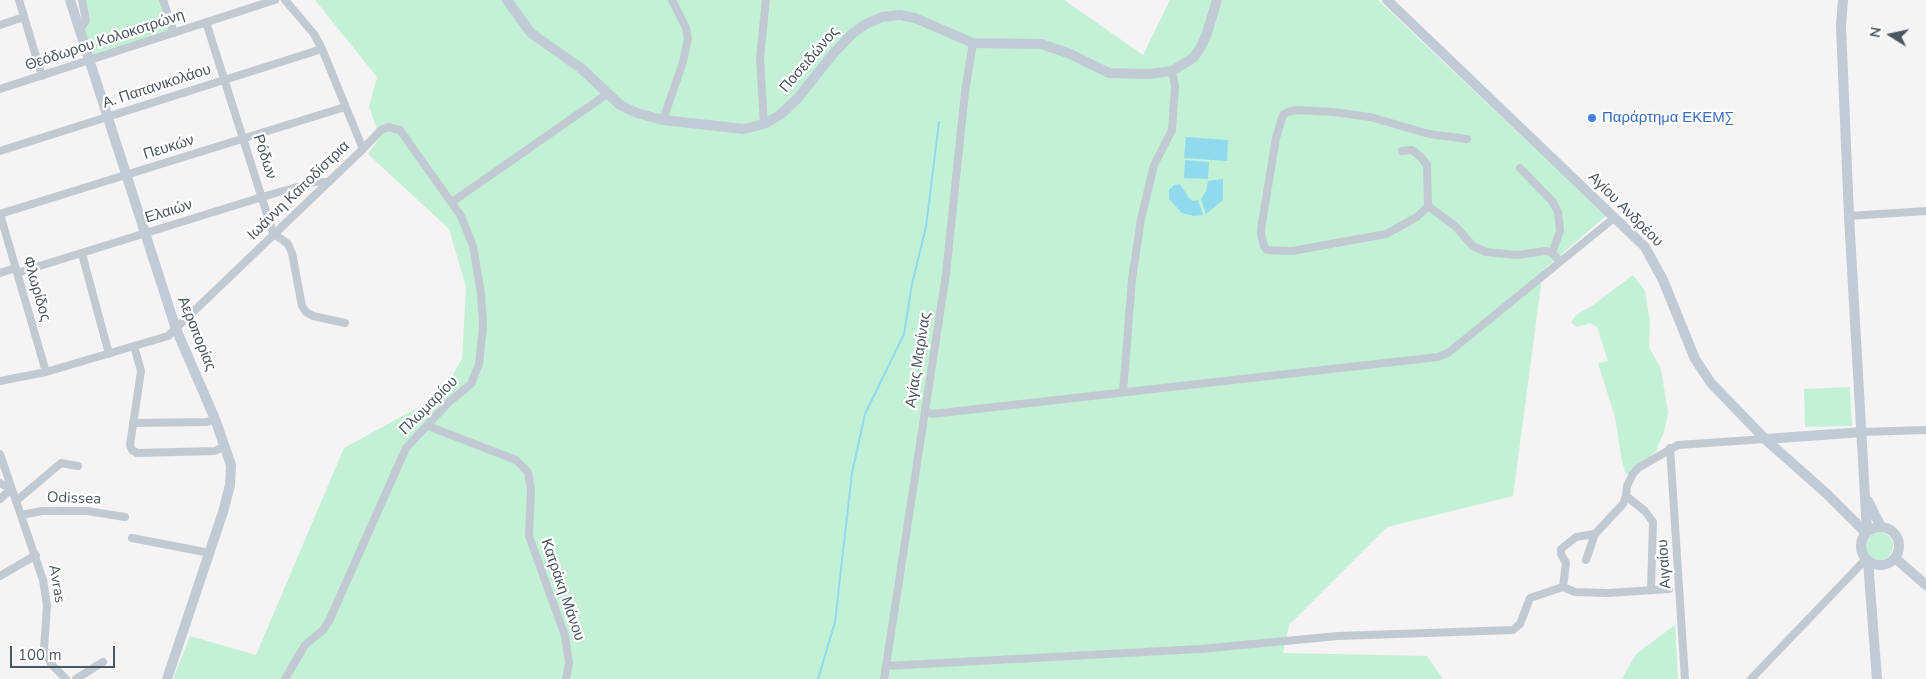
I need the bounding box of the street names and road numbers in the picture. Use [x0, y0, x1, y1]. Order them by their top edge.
street label: Θεόδωρου Κολοκοτρώνη [23, 7, 187, 75]
street label: Ποσειδώνος [776, 23, 844, 97]
street label: Α. Παπανικολάου [101, 61, 213, 113]
street label: Πευκών [141, 132, 197, 164]
street label: Ρόδων [248, 132, 280, 182]
street label: Ιωάννη Καποδίστρια [244, 138, 354, 244]
street label: Αγίου Ανδρέου [1584, 169, 1666, 251]
street label: Ελαιών [143, 196, 195, 228]
street label: Φλωρίδος [18, 254, 54, 324]
street label: Αεροπορίας [173, 294, 219, 374]
street label: Αγίας Μαρίνας [903, 311, 935, 409]
street label: Πλωμαρίου [396, 373, 462, 439]
street label: Odissea [47, 489, 101, 509]
street label: Κατράκη Μάνου [536, 537, 588, 643]
street label: Αιγαίου [1654, 539, 1676, 589]
street label: Avras [44, 563, 68, 605]

